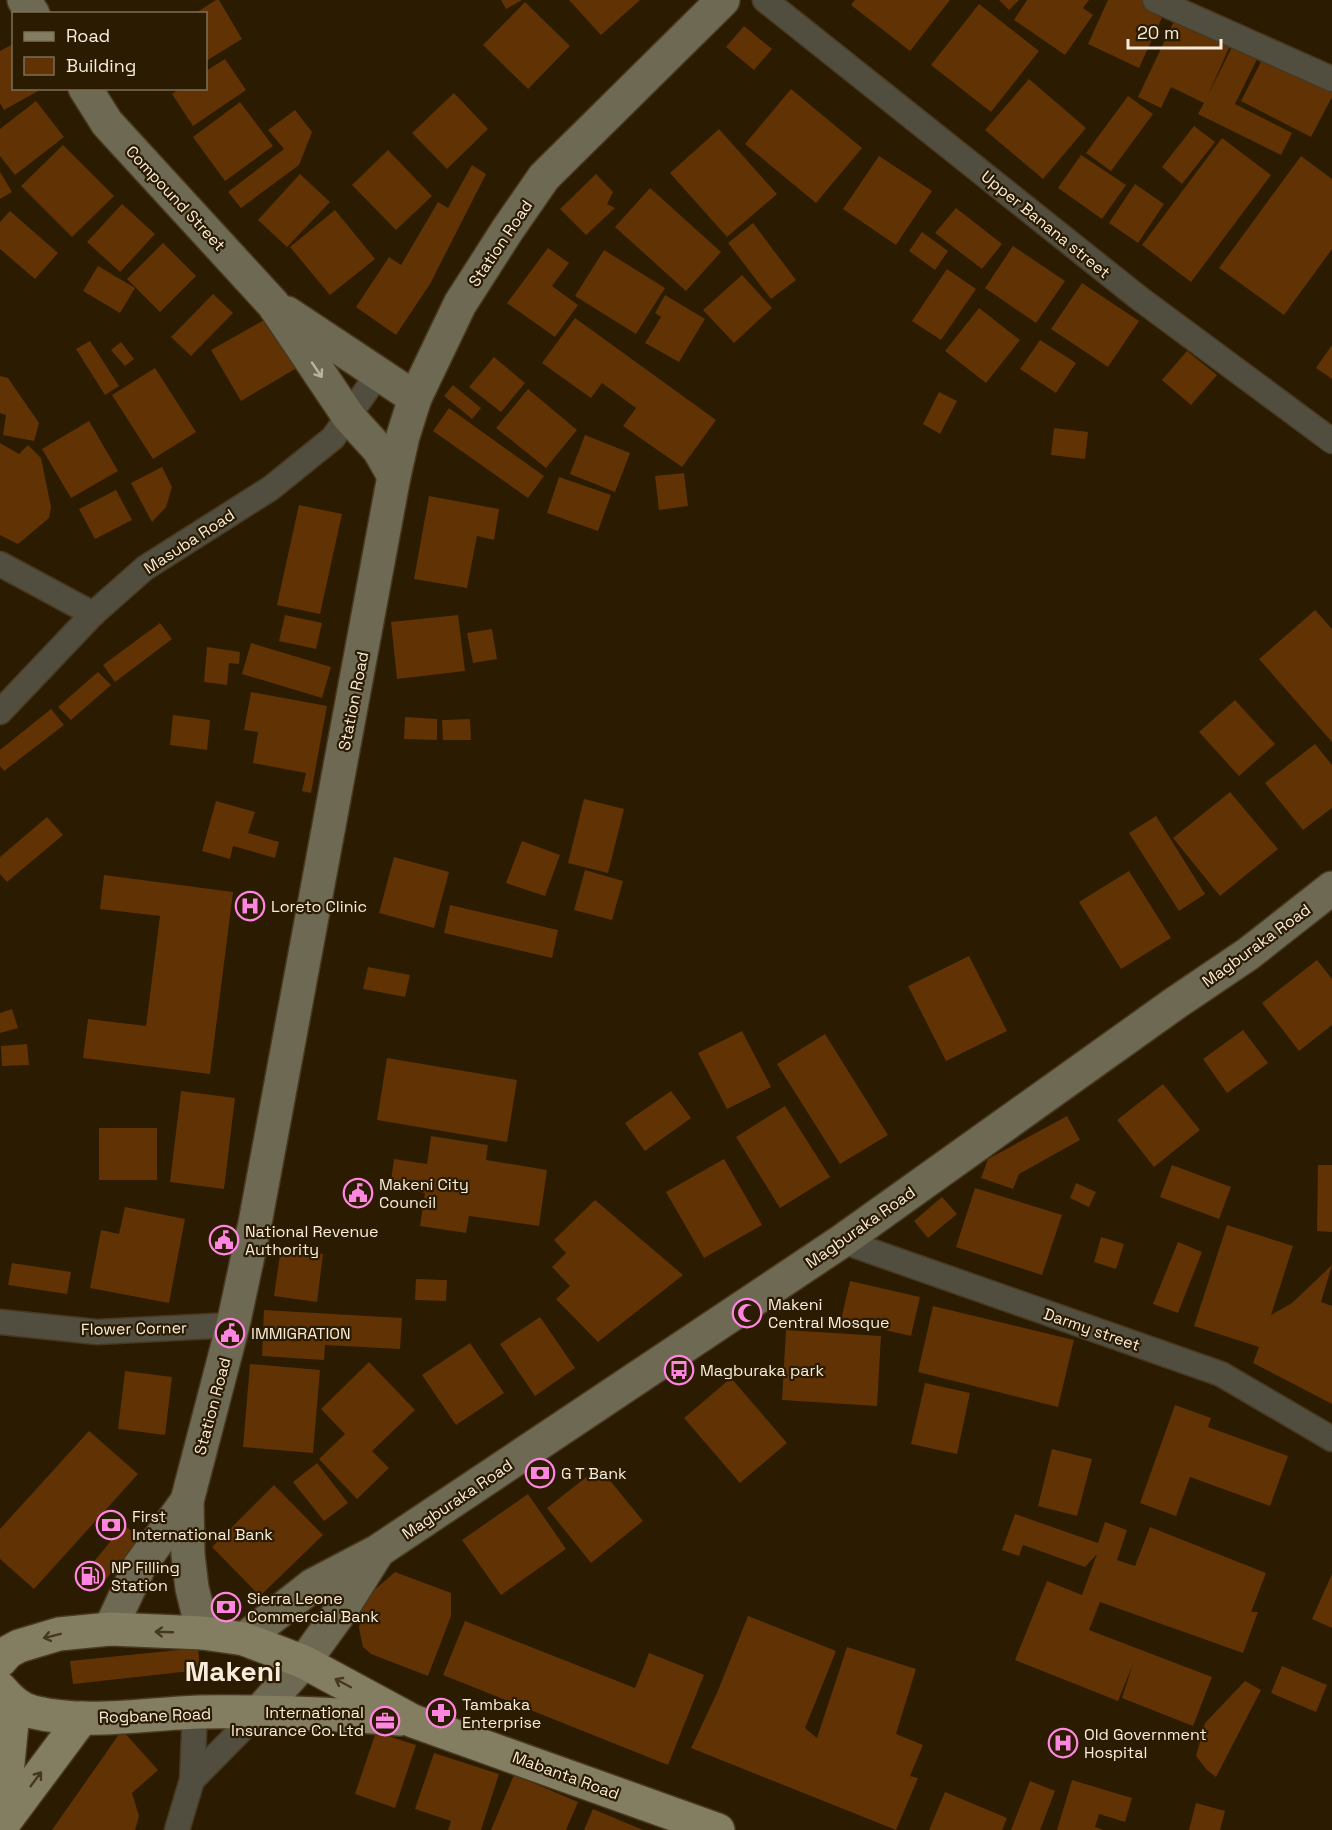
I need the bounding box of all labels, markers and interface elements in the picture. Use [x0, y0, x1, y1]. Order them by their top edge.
legend [12, 12, 207, 90]
scale bar [1128, 12, 1221, 50]
text: 20 m [1137, 21, 1180, 44]
text: Road [66, 24, 110, 47]
text: Building [66, 54, 136, 77]
street label: Compound Street [121, 141, 230, 256]
street label: Upper Banana street [977, 166, 1115, 283]
street label: Station Road [464, 196, 537, 291]
one-way arrow [312, 361, 324, 378]
street label: Masuba Road [140, 504, 239, 579]
street label: Station Road [334, 650, 373, 752]
hospital icon: Loreto Clinic [234, 890, 266, 922]
place label: Loreto Clinic [271, 896, 367, 917]
street label: Magburaka Road [1198, 899, 1315, 992]
place label: Makeni City Council [379, 1174, 469, 1213]
public building icon: Makeni City Council [342, 1177, 374, 1209]
street label: Magburaka Road [801, 1182, 919, 1273]
place label: National Revenue Authority [245, 1221, 378, 1260]
public building icon: National Revenue Authority [208, 1224, 240, 1256]
place label: Makeni Central Mosque [768, 1294, 889, 1333]
mosque icon: Makeni Central Mosque [731, 1297, 763, 1329]
street label: Darmy street [1041, 1303, 1143, 1356]
street label: Flower Corner [81, 1317, 187, 1340]
public building icon: IMMIGRATION [214, 1317, 246, 1349]
place label: IMMIGRATION [251, 1323, 351, 1344]
bus stop icon: Magburaka park [663, 1354, 695, 1386]
street label: Station Road [189, 1355, 236, 1457]
place label: Magburaka park [700, 1360, 824, 1381]
street label: Magburaka Road [398, 1455, 517, 1544]
bank icon: G T Bank [524, 1457, 556, 1489]
place label: G T Bank [561, 1463, 627, 1484]
place label: First International Bank [132, 1506, 273, 1545]
bank icon: First International Bank [95, 1509, 127, 1541]
place label: NP Filling Station [111, 1557, 180, 1596]
fuel station icon: NP Filling Station [74, 1560, 106, 1592]
place label: Sierra Leone Commercial Bank [247, 1588, 379, 1627]
bank icon: Sierra Leone Commercial Bank [210, 1591, 242, 1623]
one-way arrow [155, 1626, 175, 1637]
one-way arrow [43, 1631, 62, 1643]
district label: Makeni [185, 1653, 281, 1689]
one-way arrow [335, 1677, 353, 1688]
place label: Tambaka Enterprise [462, 1694, 541, 1733]
pharmacy icon: Tambaka Enterprise [425, 1697, 457, 1729]
place label: International Insurance Co. Ltd [231, 1702, 364, 1741]
street label: Rogbane Road [98, 1703, 212, 1728]
office icon: International Insurance Co. Ltd [369, 1705, 401, 1737]
place label: Old Government Hospital [1084, 1724, 1207, 1763]
hospital icon: Old Government Hospital [1047, 1727, 1079, 1759]
street label: Mabanta Road [510, 1746, 622, 1804]
one-way arrow [30, 1771, 43, 1787]

